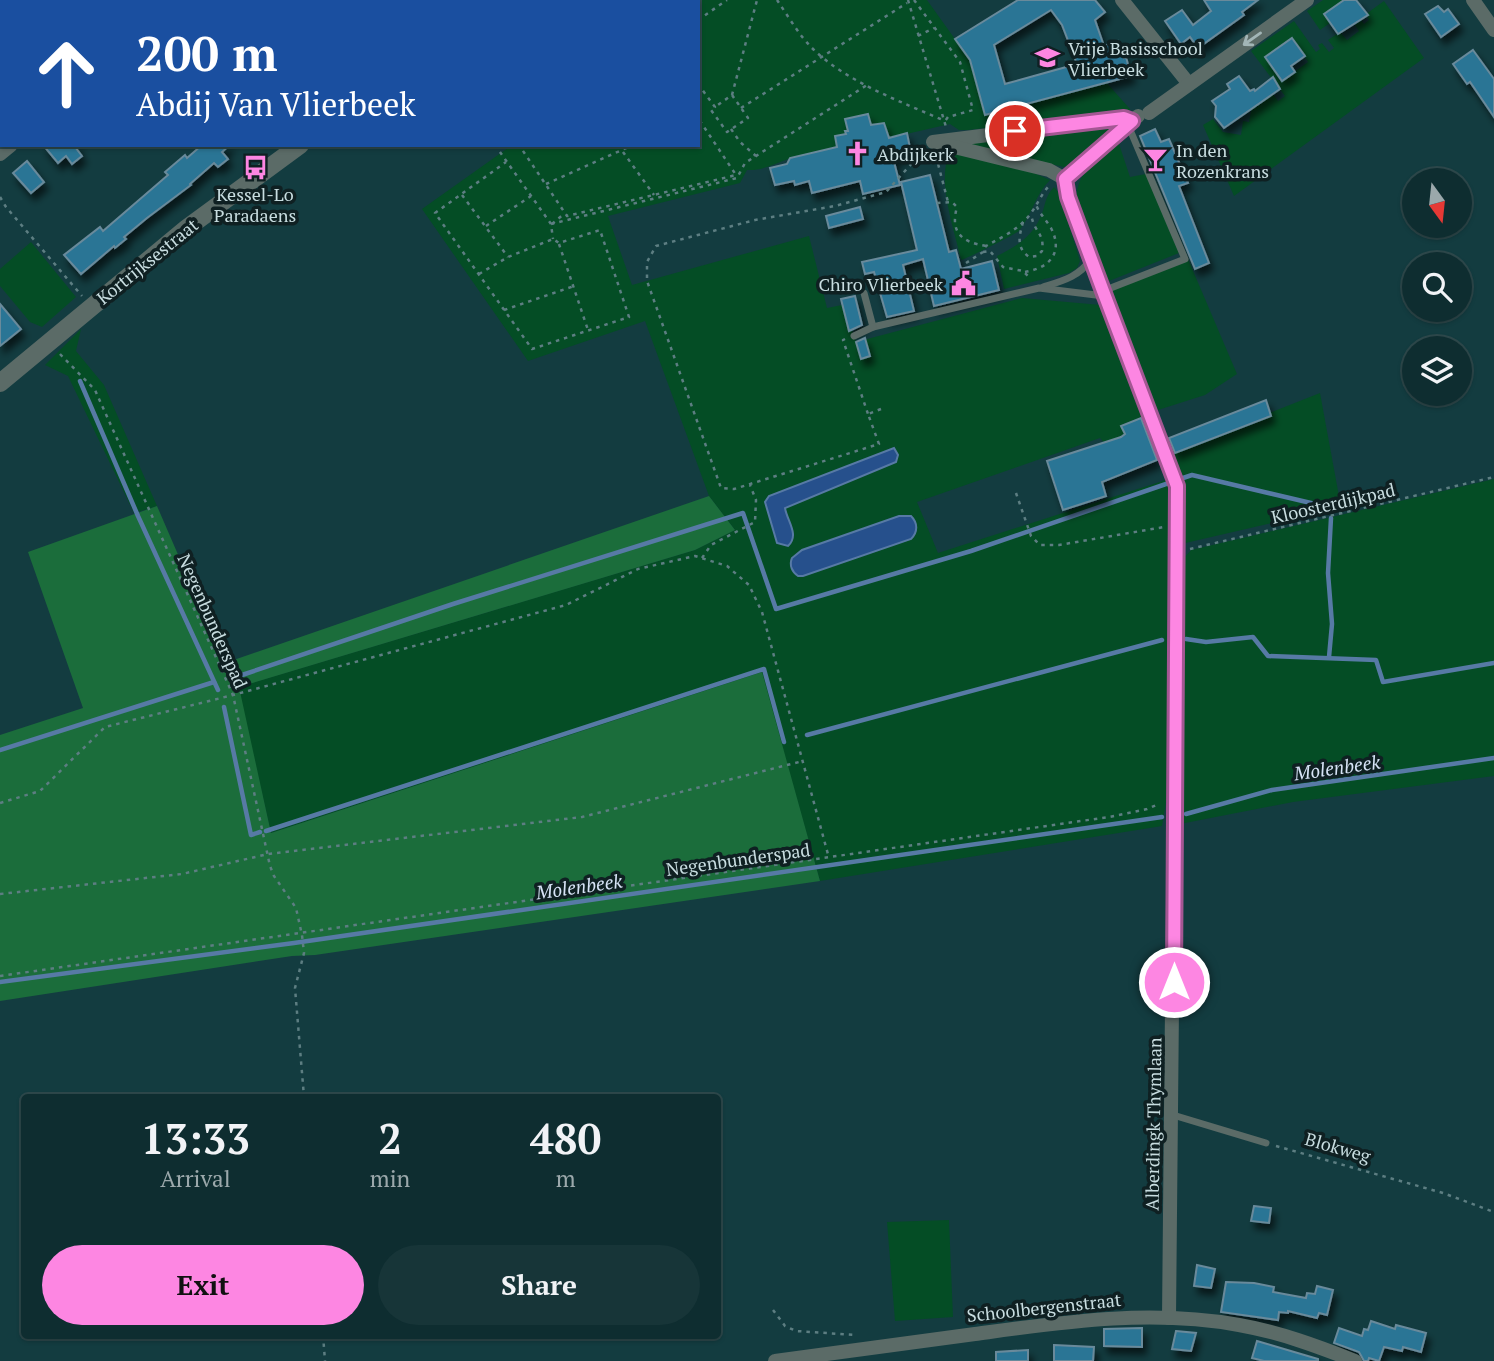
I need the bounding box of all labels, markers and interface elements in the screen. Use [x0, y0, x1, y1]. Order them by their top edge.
text: 200 m [136, 20, 278, 85]
icon: ahead [21, 28, 112, 119]
one-way arrow [1243, 32, 1262, 47]
place label: Vrije Basisschool Vlierbeek [1068, 36, 1203, 81]
school or university icon: Vrije Basisschool Vlierbeek [1034, 44, 1062, 72]
text: Abdij Van Vlierbeek [136, 83, 416, 125]
pin [985, 101, 1045, 161]
icon: arrive [996, 112, 1034, 150]
place label: In den Rozenkrans [1176, 138, 1269, 183]
church icon: Abdijkerk [843, 140, 871, 168]
place label: Abdijkerk [877, 142, 955, 166]
bar icon: In den Rozenkrans [1142, 146, 1170, 174]
bus stop icon: Kessel-Lo Paradaens [241, 153, 269, 181]
north arrow [1402, 168, 1472, 238]
map controls [1402, 168, 1472, 406]
place label: Kessel-Lo Paradaens [214, 182, 296, 227]
street label: Kortrijksestraat [91, 212, 203, 309]
button: search [1402, 252, 1472, 322]
public building icon: Chiro Vlierbeek [949, 270, 977, 298]
place label: Chiro Vlierbeek [818, 272, 944, 296]
button: layers [1402, 336, 1472, 406]
street label: Kloosterdijkpad [1269, 477, 1397, 529]
street label: Negenbunderspad [172, 550, 254, 692]
water label: Molenbeek [1291, 748, 1383, 786]
street label: Negenbunderspad [664, 837, 812, 881]
water label: Molenbeek [533, 867, 625, 905]
position arrow [1137, 945, 1211, 1019]
street label: Alberdingk Thymlaan [1139, 1037, 1167, 1211]
text: 13:33 [141, 1110, 250, 1166]
text: 2 [378, 1110, 402, 1166]
text: 480 [530, 1110, 601, 1166]
street label: Blokweg [1302, 1126, 1374, 1168]
text: Arrival [160, 1163, 231, 1194]
text: min [370, 1163, 410, 1194]
text: m [556, 1163, 576, 1194]
button: Exit [42, 1245, 364, 1325]
button: Share [378, 1245, 700, 1325]
street label: Schoolbergenstraat [966, 1287, 1123, 1327]

